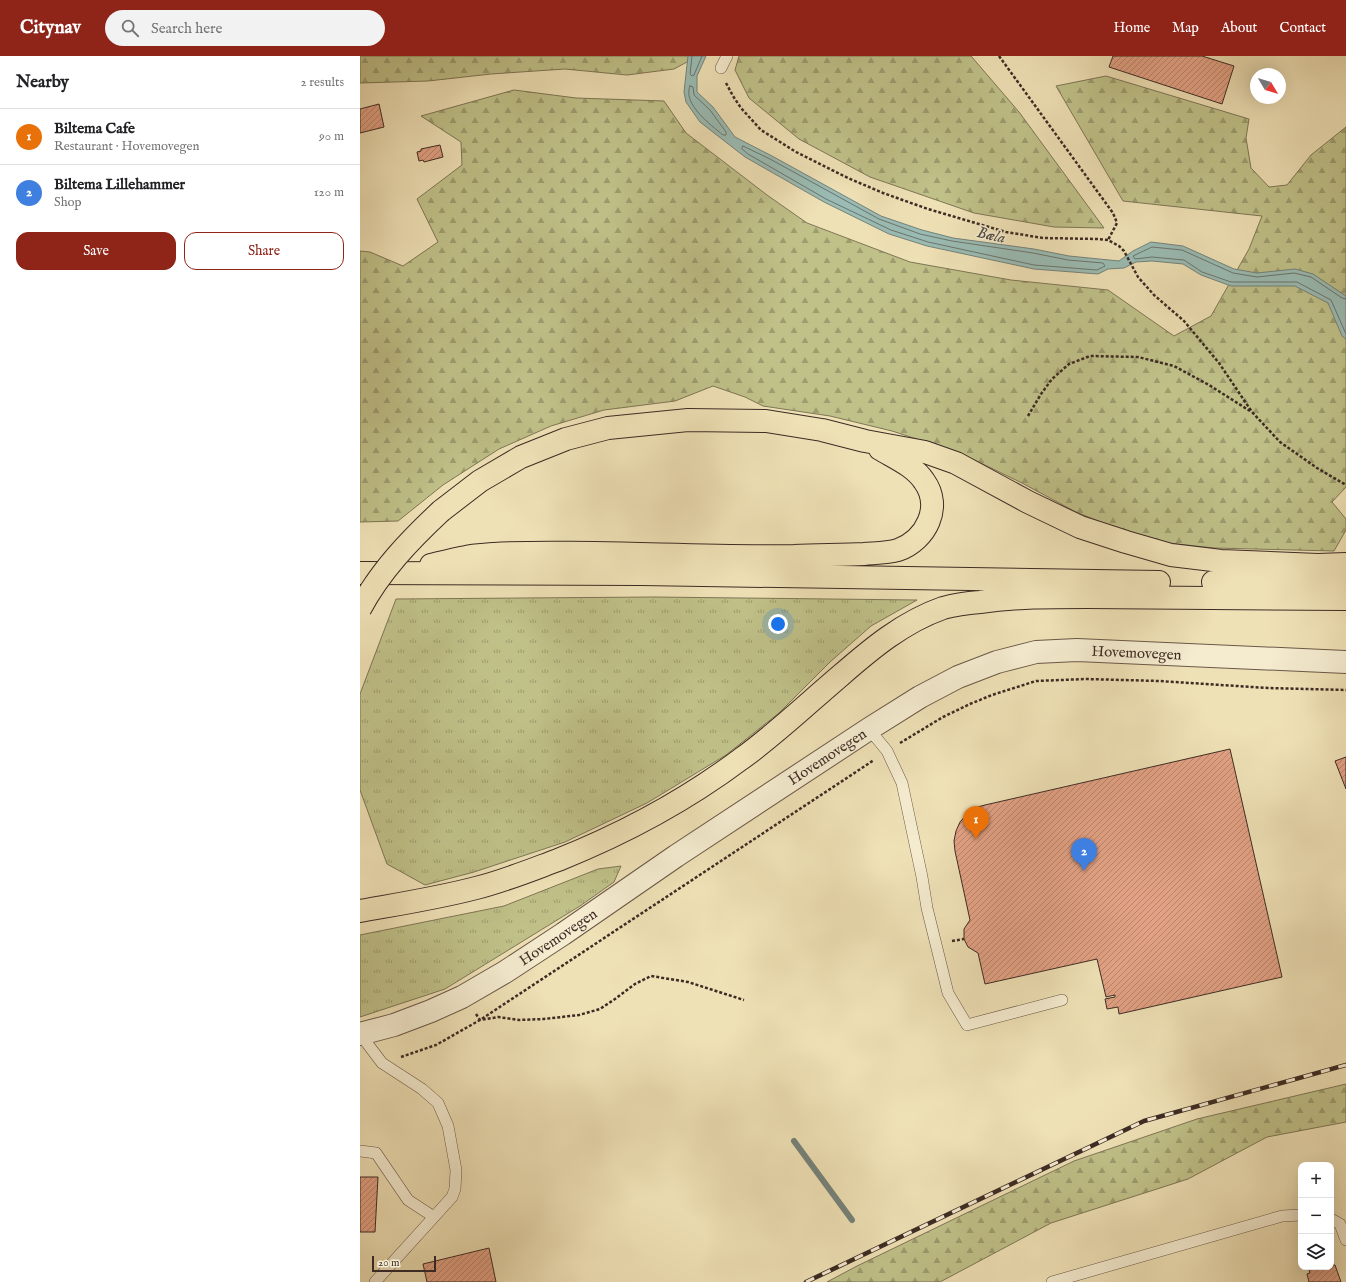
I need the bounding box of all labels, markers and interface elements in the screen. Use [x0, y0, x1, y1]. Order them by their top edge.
search box [105, 10, 385, 46]
text: Citynav [20, 16, 81, 40]
icon: search [119, 17, 141, 39]
text: Search here [151, 19, 222, 38]
text: Home [1114, 19, 1150, 37]
text: Map [1172, 19, 1199, 37]
text: About [1221, 19, 1257, 37]
text: Contact [1279, 19, 1326, 37]
north arrow [1250, 68, 1286, 104]
text: Nearby [16, 72, 69, 93]
text: 2 results [300, 74, 344, 91]
text: Biltema Cafe [54, 119, 135, 138]
text: 1 [27, 128, 31, 145]
text: 90 m [319, 128, 344, 145]
text: Restaurant · Hovemovegen [54, 138, 199, 155]
text: Biltema Lillehammer [54, 175, 185, 194]
text: 2 [26, 184, 32, 201]
text: 120 m [314, 184, 344, 201]
text: Shop [54, 194, 82, 211]
water label: Bæla [975, 223, 1007, 249]
button: Save [16, 232, 176, 270]
button: Share [184, 232, 344, 270]
your location [768, 614, 788, 634]
street label: Hovemovegen [1091, 641, 1182, 664]
street label: Hovemovegen [784, 724, 870, 789]
pin: 1 [963, 806, 989, 839]
pin: 2 [1071, 838, 1097, 871]
street label: Hovemovegen [515, 904, 601, 970]
map controls [1298, 1162, 1334, 1270]
button: + [1298, 1162, 1334, 1198]
button: − [1298, 1198, 1334, 1234]
button: layers [1298, 1234, 1334, 1270]
scale bar [372, 1254, 436, 1273]
text: 20 m [378, 1256, 399, 1270]

